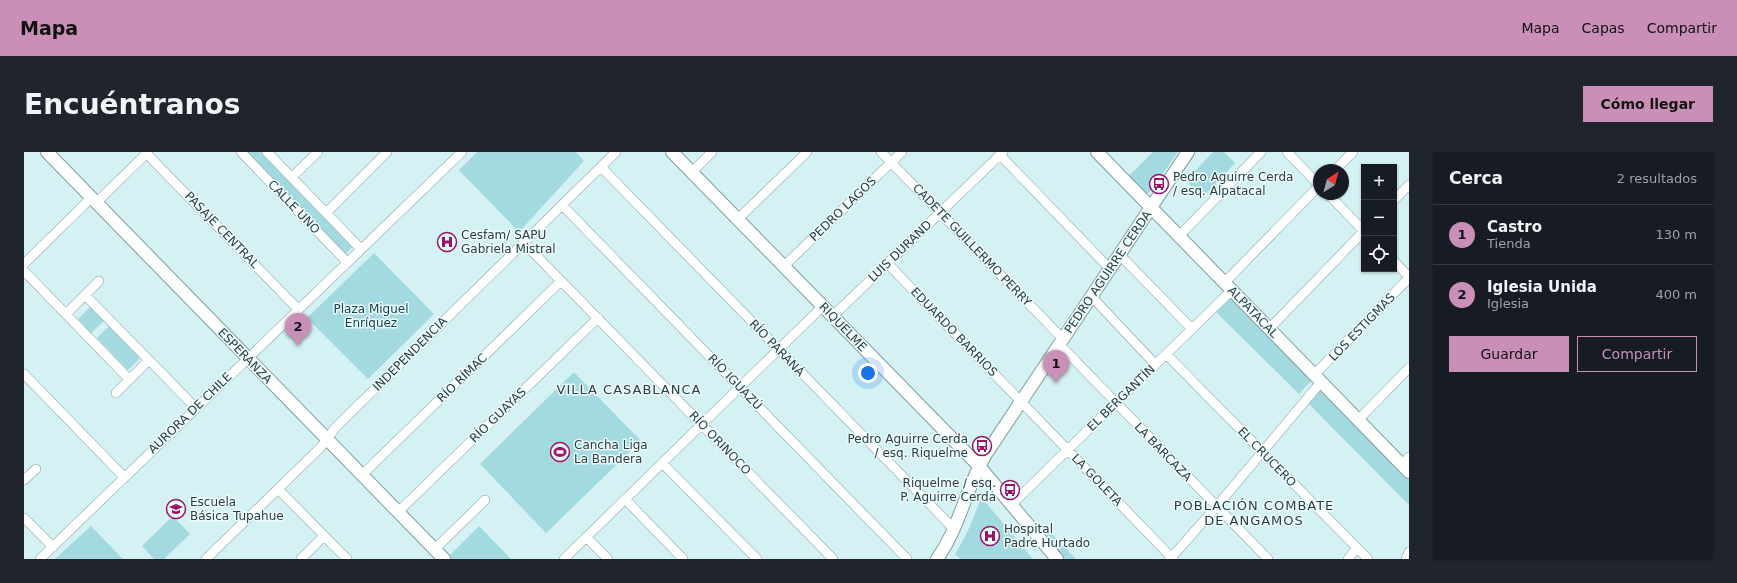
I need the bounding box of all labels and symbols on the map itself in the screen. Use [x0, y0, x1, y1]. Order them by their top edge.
north arrow [1313, 164, 1349, 200]
place label: Pedro Aguirre Cerda / esq. Alpatacal [1173, 170, 1293, 198]
bus stop icon: Pedro Aguirre Cerda / esq. Alpatacal [1148, 173, 1170, 195]
street label: PEDRO LAGOS [807, 174, 879, 244]
street label: CALLE UNO [265, 177, 323, 237]
street label: CADETE GUILLERMO PERRY [910, 181, 1035, 310]
street label: PASAJE CENTRAL [182, 189, 262, 271]
street label: PEDRO AGUIRRE CERDA [1062, 207, 1155, 336]
street label: LUIS DURAND [866, 217, 934, 285]
place label: Cesfam/ SAPU Gabriela Mistral [461, 228, 556, 256]
hospital icon: Cesfam/ SAPU Gabriela Mistral [436, 231, 458, 253]
street label: ALPATACAL [1225, 283, 1281, 341]
street label: EDUARDO BARRIOS [908, 285, 1000, 379]
street label: LOS ESTIGMAS [1326, 290, 1398, 364]
street label: RIQUELME [816, 300, 870, 354]
park label: Plaza Miguel Enríquez [333, 302, 409, 330]
pin: 2 [285, 313, 311, 346]
street label: INDEPENDENCIA [370, 313, 451, 394]
street label: RÍO PARANÁ [747, 316, 809, 380]
street label: ESPERANZA [215, 325, 275, 387]
street label: RÍO RÍMAC [434, 350, 490, 405]
pin: 1 [1043, 350, 1069, 383]
street label: RÍO IGUAZÚ [705, 351, 766, 413]
street label: EL BERGANTÍN [1084, 361, 1158, 434]
your location [858, 363, 878, 383]
street label: AURORA DE CHILE [145, 370, 235, 456]
district label: VILLA CASABLANCA [557, 382, 701, 397]
street label: RÍO GUAYAS [466, 384, 529, 445]
street label: RÍO ORINOCO [686, 408, 754, 478]
street label: LA BARCAZA [1132, 420, 1195, 485]
street label: EL CRUCERO [1235, 424, 1299, 490]
place label: Pedro Aguirre Cerda / esq. Riquelme [848, 432, 968, 460]
bus stop icon: Pedro Aguirre Cerda / esq. Riquelme [971, 435, 993, 457]
place label: Cancha Liga La Bandera [574, 438, 648, 466]
sports icon: Cancha Liga La Bandera [549, 441, 571, 463]
street label: LA GOLETA [1069, 451, 1126, 509]
place label: Riquelme / esq. P. Aguirre Cerda [900, 476, 996, 504]
bus stop icon: Riquelme / esq. P. Aguirre Cerda [999, 479, 1021, 501]
place label: Escuela Básica Tupahue [190, 495, 284, 523]
school or university icon: Escuela Básica Tupahue [165, 498, 187, 520]
district label: POBLACIÓN COMBATE DE ANGAMOS [1174, 498, 1334, 528]
place label: Hospital Padre Hurtado [1004, 522, 1090, 550]
hospital icon: Hospital Padre Hurtado [979, 525, 1001, 547]

